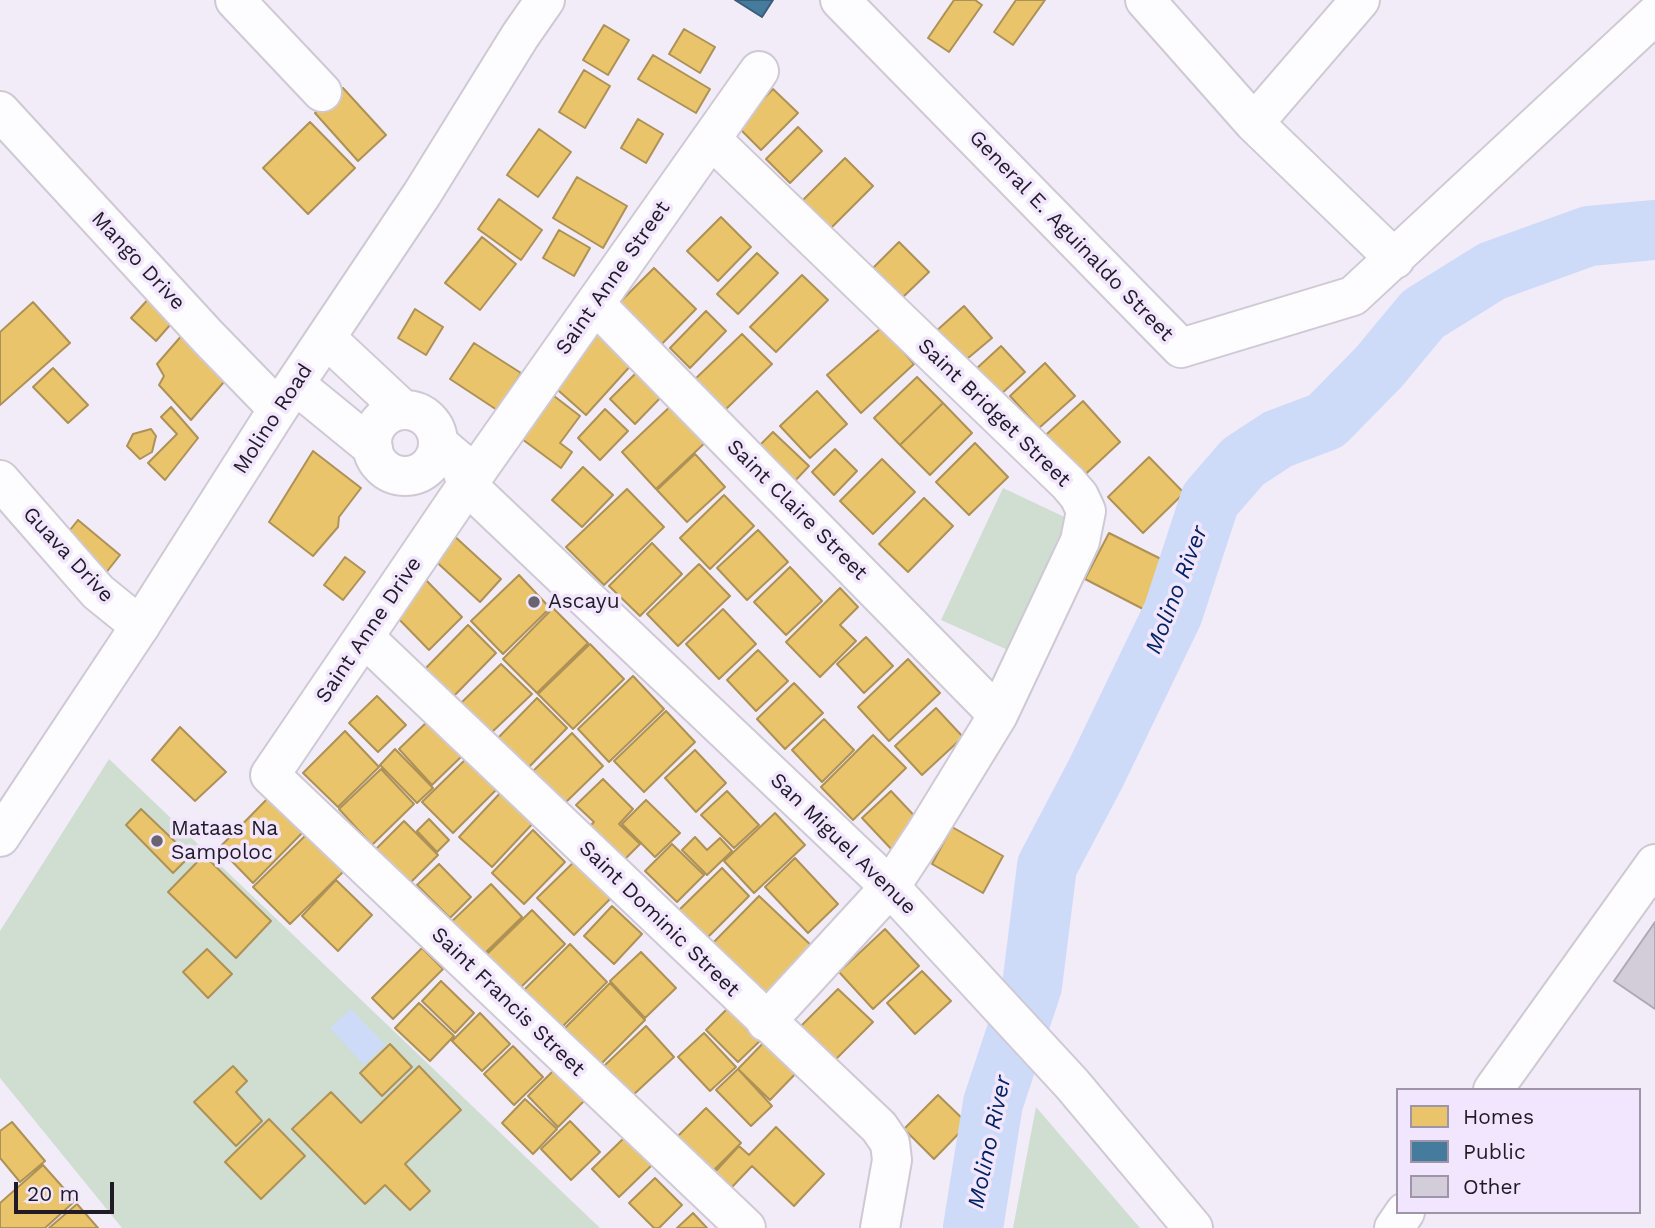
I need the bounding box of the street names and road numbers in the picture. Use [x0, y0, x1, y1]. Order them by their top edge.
street label: General E. Aguinaldo Street [964, 125, 1178, 347]
street label: Saint Anne Street [551, 196, 675, 360]
street label: Mango Drive [86, 206, 190, 316]
street label: Saint Bridget Street [912, 334, 1076, 492]
street label: Molino Road [228, 359, 318, 479]
street label: Saint Claire Street [721, 434, 873, 586]
street label: Guava Drive [17, 502, 119, 608]
street label: Saint Anne Drive [311, 552, 427, 708]
street label: San Miguel Avenue [765, 768, 921, 920]
street label: Saint Dominic Street [573, 836, 745, 1002]
street label: Saint Francis Street [426, 922, 590, 1082]

